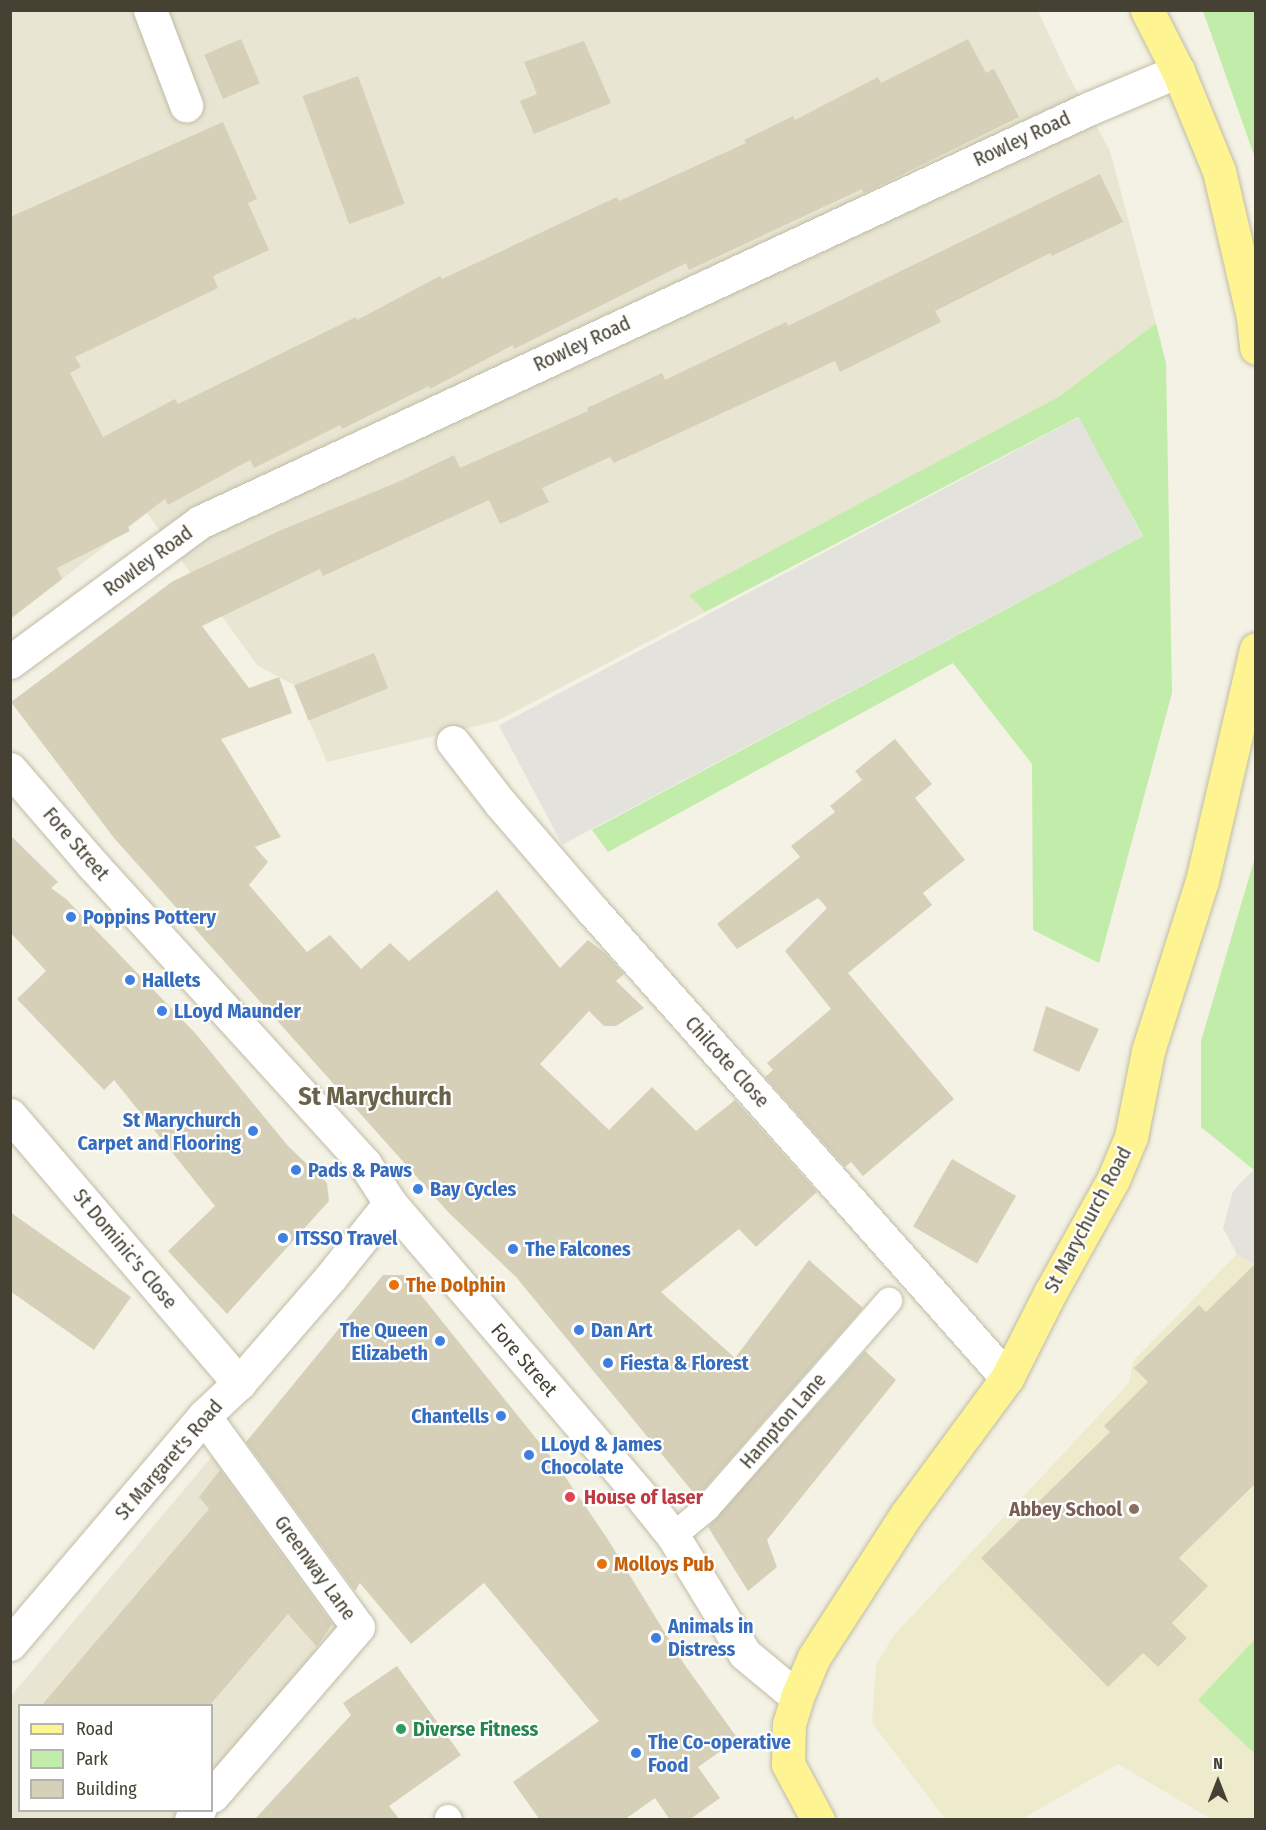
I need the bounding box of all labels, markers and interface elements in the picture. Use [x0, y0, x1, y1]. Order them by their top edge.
street label: Rowley Road [970, 106, 1074, 172]
street label: Rowley Road [530, 311, 634, 377]
street label: Rowley Road [99, 521, 197, 601]
street label: Fore Street [38, 803, 114, 885]
place label: Poppins Pottery [83, 905, 216, 929]
marker: Poppins Pottery [64, 910, 78, 924]
place label: Hallets [142, 968, 201, 992]
marker: Hallets [123, 973, 137, 987]
place label: LLoyd Maunder [174, 999, 301, 1023]
marker: LLoyd Maunder [155, 1004, 169, 1018]
street label: Chilcote Close [680, 1011, 774, 1113]
district label: St Marychurch [298, 1081, 452, 1113]
place label: St Marychurch Carpet and Flooring [78, 1108, 241, 1155]
marker: St Marychurch Carpet and Flooring [246, 1124, 260, 1138]
street label: St Marychurch Road [1039, 1143, 1137, 1297]
place label: Pads & Paws [308, 1158, 412, 1182]
marker: Pads & Paws [289, 1163, 303, 1177]
place label: Bay Cycles [430, 1177, 516, 1201]
marker: Bay Cycles [411, 1182, 425, 1196]
street label: St Dominic's Close [68, 1184, 182, 1314]
place label: ITSSO Travel [295, 1226, 397, 1250]
marker: ITSSO Travel [276, 1231, 290, 1245]
place label: The Falcones [525, 1237, 631, 1261]
marker: The Falcones [506, 1242, 520, 1256]
place label: The Dolphin [406, 1273, 506, 1297]
marker: The Dolphin [387, 1278, 401, 1292]
place label: The Queen Elizabeth [340, 1318, 428, 1365]
place label: Dan Art [591, 1318, 652, 1342]
street label: Fore Street [486, 1319, 562, 1401]
marker: Dan Art [572, 1323, 586, 1337]
marker: The Queen Elizabeth [433, 1334, 447, 1348]
place label: Fiesta & Florest [620, 1351, 749, 1375]
marker: Fiesta & Florest [601, 1356, 615, 1370]
street label: Hampton Lane [735, 1368, 831, 1474]
street label: St Margaret's Road [110, 1395, 228, 1525]
place label: Chantells [411, 1404, 489, 1428]
marker: Chantells [494, 1409, 508, 1423]
place label: LLoyd & James Chocolate [541, 1432, 662, 1479]
marker: LLoyd & James Chocolate [522, 1448, 536, 1462]
place label: House of laser [584, 1485, 703, 1509]
marker: House of laser [561, 1488, 579, 1506]
place label: Abbey School [1009, 1497, 1122, 1521]
marker: Abbey School [1127, 1502, 1141, 1516]
street label: Greenway Lane [269, 1511, 361, 1625]
place label: Molloys Pub [614, 1552, 714, 1576]
marker: Molloys Pub [595, 1557, 609, 1571]
place label: Animals in Distress [668, 1614, 754, 1661]
marker: Animals in Distress [649, 1631, 663, 1645]
legend [18, 1704, 213, 1812]
place label: Diverse Fitness [413, 1717, 538, 1741]
text: Road [76, 1718, 113, 1740]
marker: Diverse Fitness [394, 1722, 408, 1736]
place label: The Co-operative Food [648, 1730, 791, 1777]
marker: The Co-operative Food [629, 1746, 643, 1760]
text: Park [76, 1748, 108, 1770]
north arrow [1188, 1752, 1248, 1812]
text: N [1213, 1754, 1223, 1773]
text: Building [76, 1778, 137, 1800]

